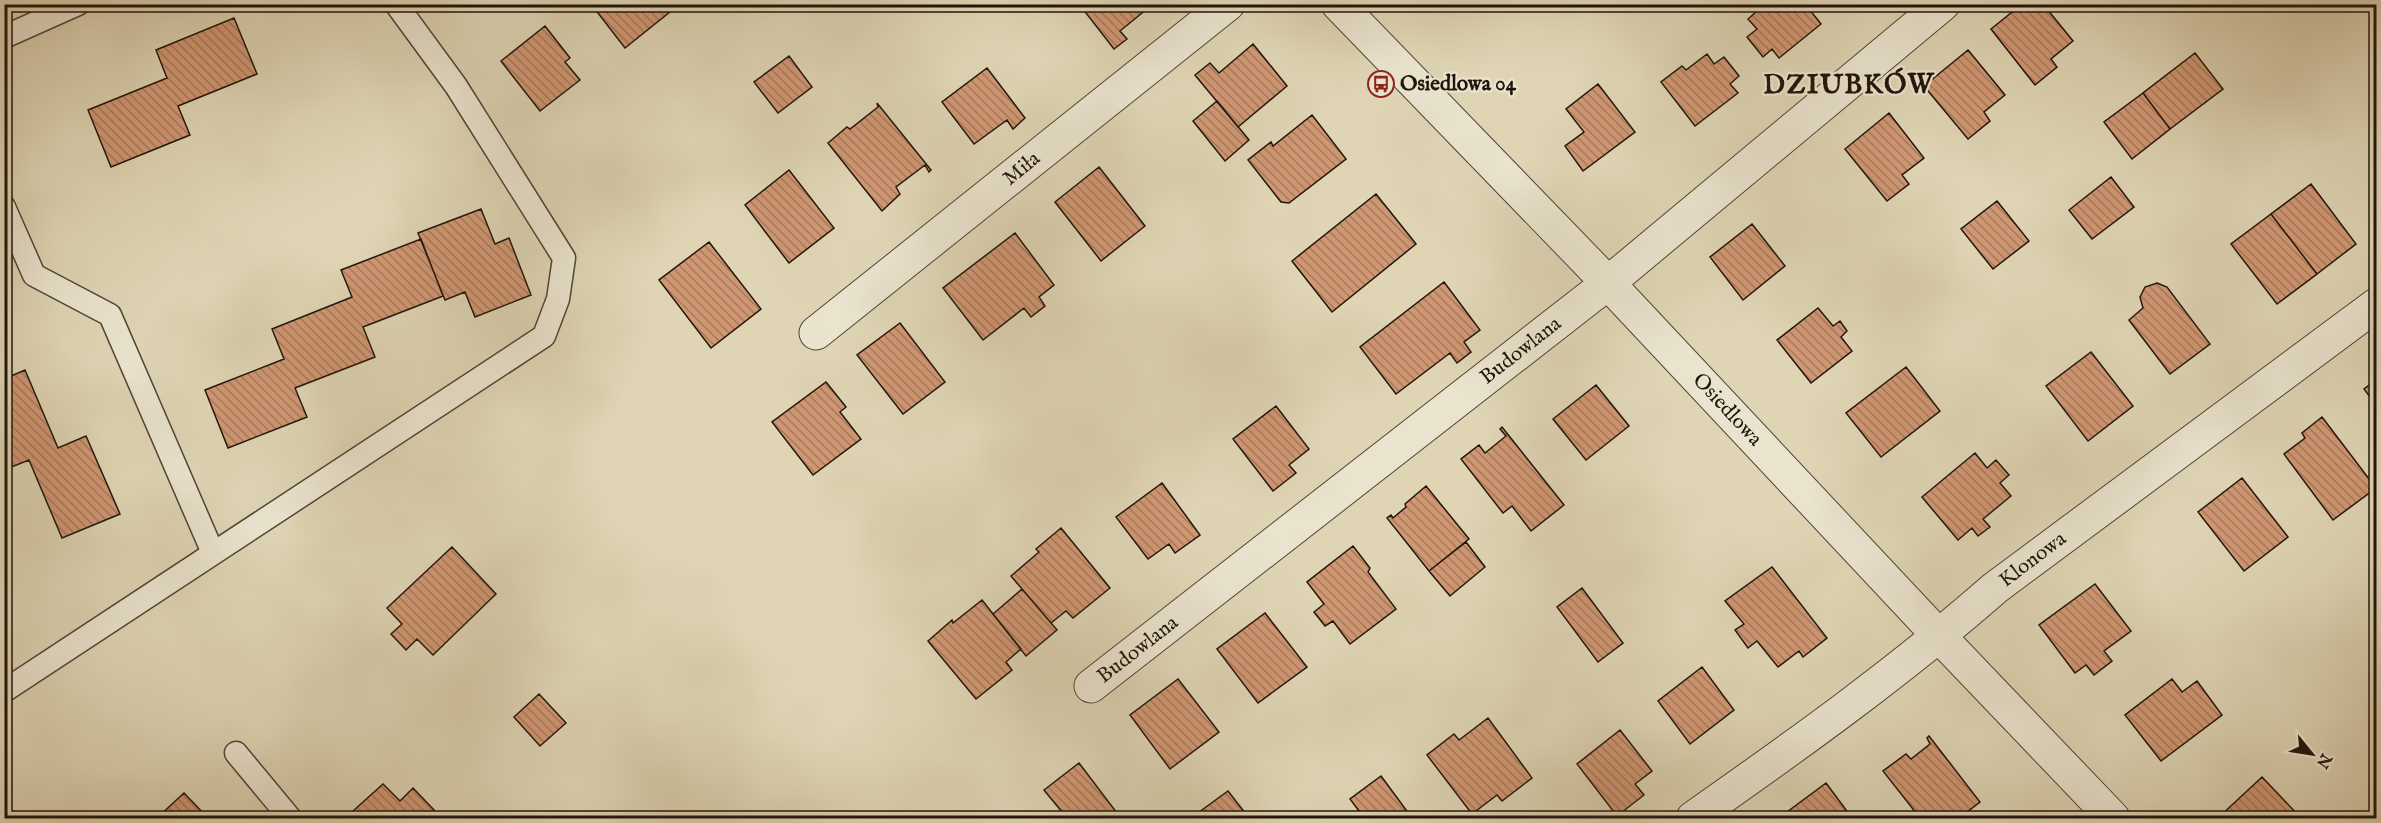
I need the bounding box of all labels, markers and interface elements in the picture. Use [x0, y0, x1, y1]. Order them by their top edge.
district label: DZIUBKÓW [1763, 67, 1936, 103]
bus stop icon: Osiedlowa 04 [1366, 69, 1396, 99]
place label: Osiedlowa 04 [1400, 71, 1517, 98]
street label: Miła [998, 145, 1047, 192]
street label: Budowlana [1475, 310, 1568, 391]
street label: Osiedlowa [1686, 368, 1768, 453]
street label: Klonowa [1994, 525, 2073, 594]
street label: Budowlana [1092, 609, 1185, 690]
north arrow [2282, 724, 2342, 784]
text: N [2311, 749, 2336, 772]

